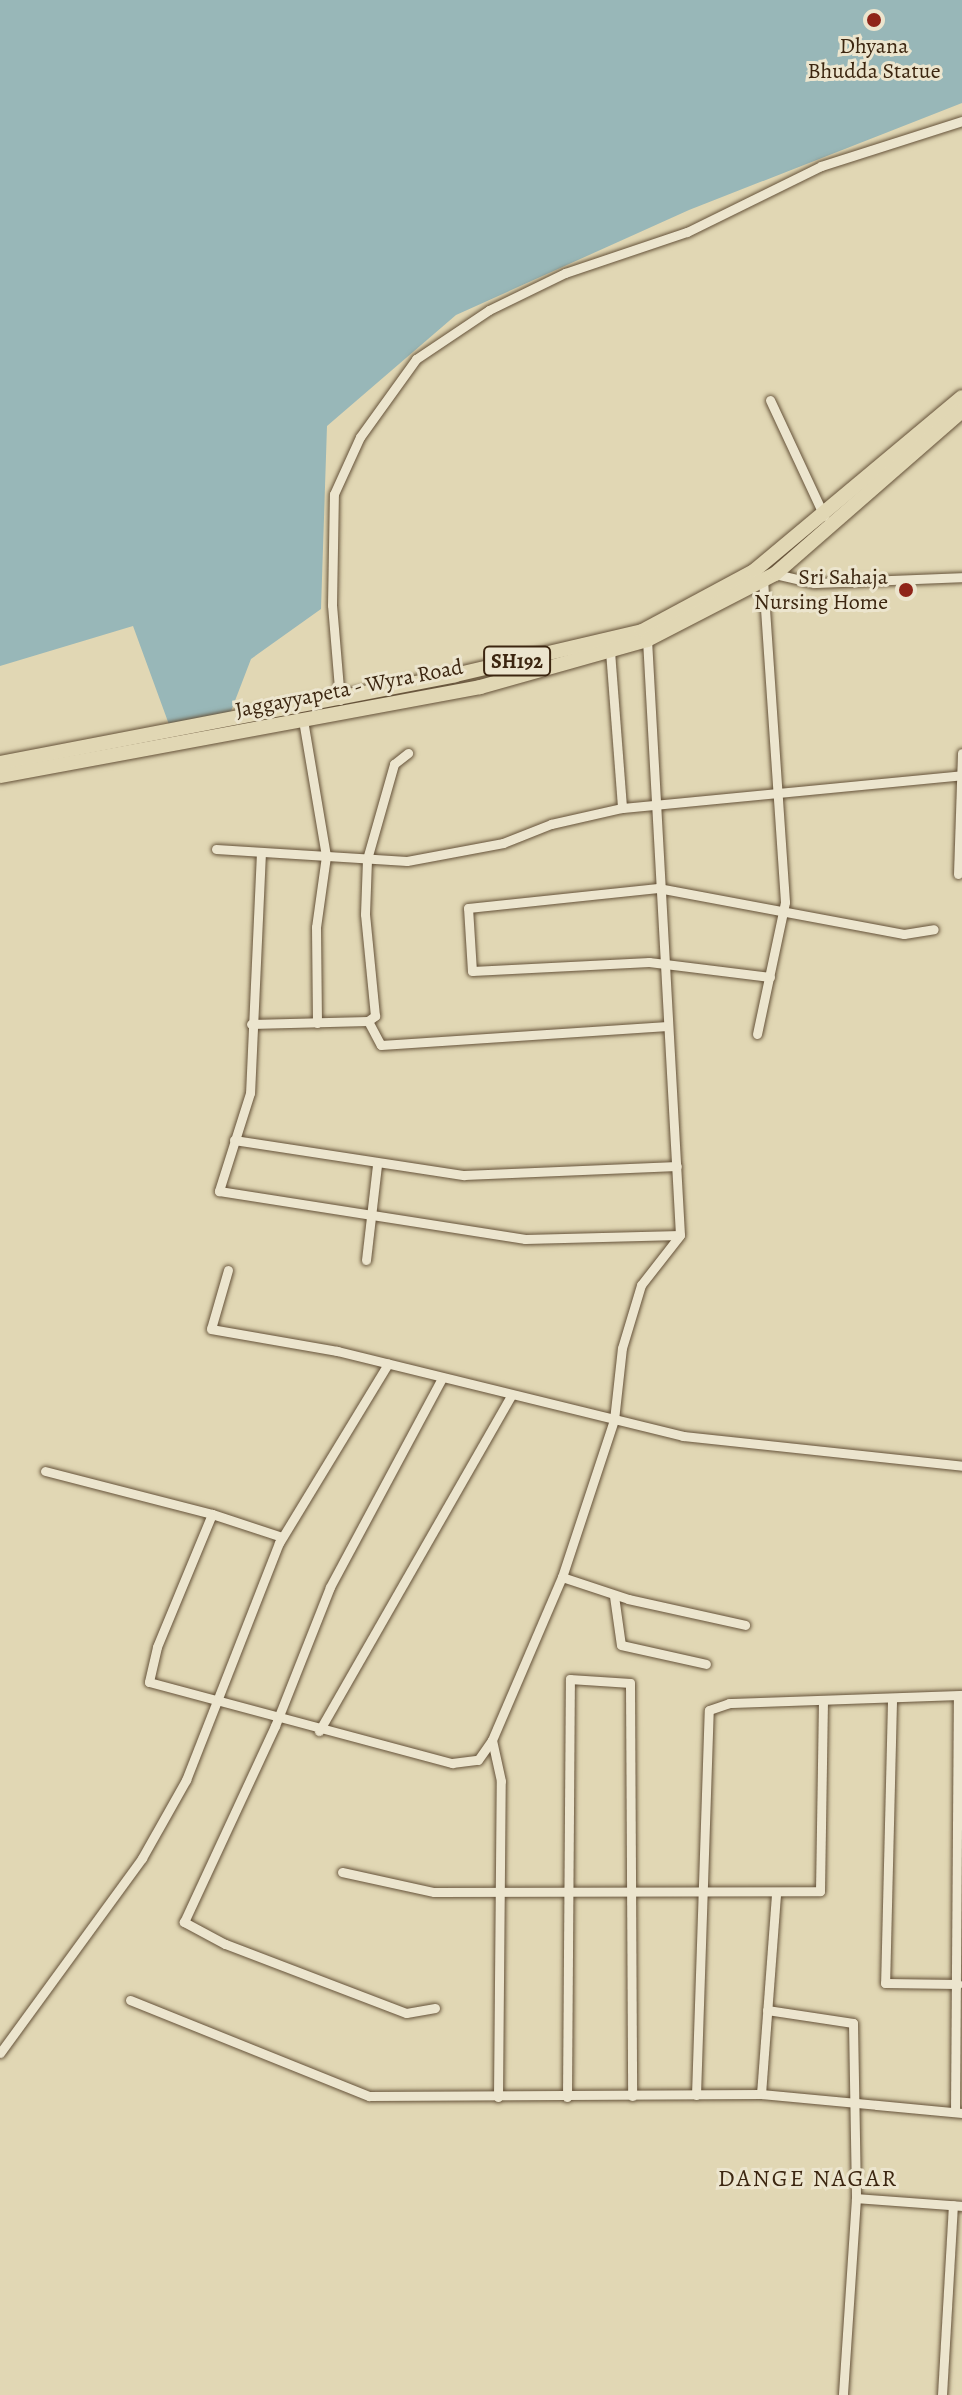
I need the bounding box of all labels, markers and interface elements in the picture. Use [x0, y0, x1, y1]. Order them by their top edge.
marker: Dhyana Bhudda Statue [865, 11, 883, 29]
place label: Dhyana Bhudda Statue [807, 33, 941, 84]
place label: Sri Sahaja Nursing Home [754, 564, 888, 616]
marker: Sri Sahaja Nursing Home [895, 579, 917, 601]
road number: SH192 [483, 645, 551, 677]
street label: Jaggayyapeta - Wyra Road [232, 654, 466, 724]
district label: DANGE NAGAR [718, 2165, 898, 2193]

